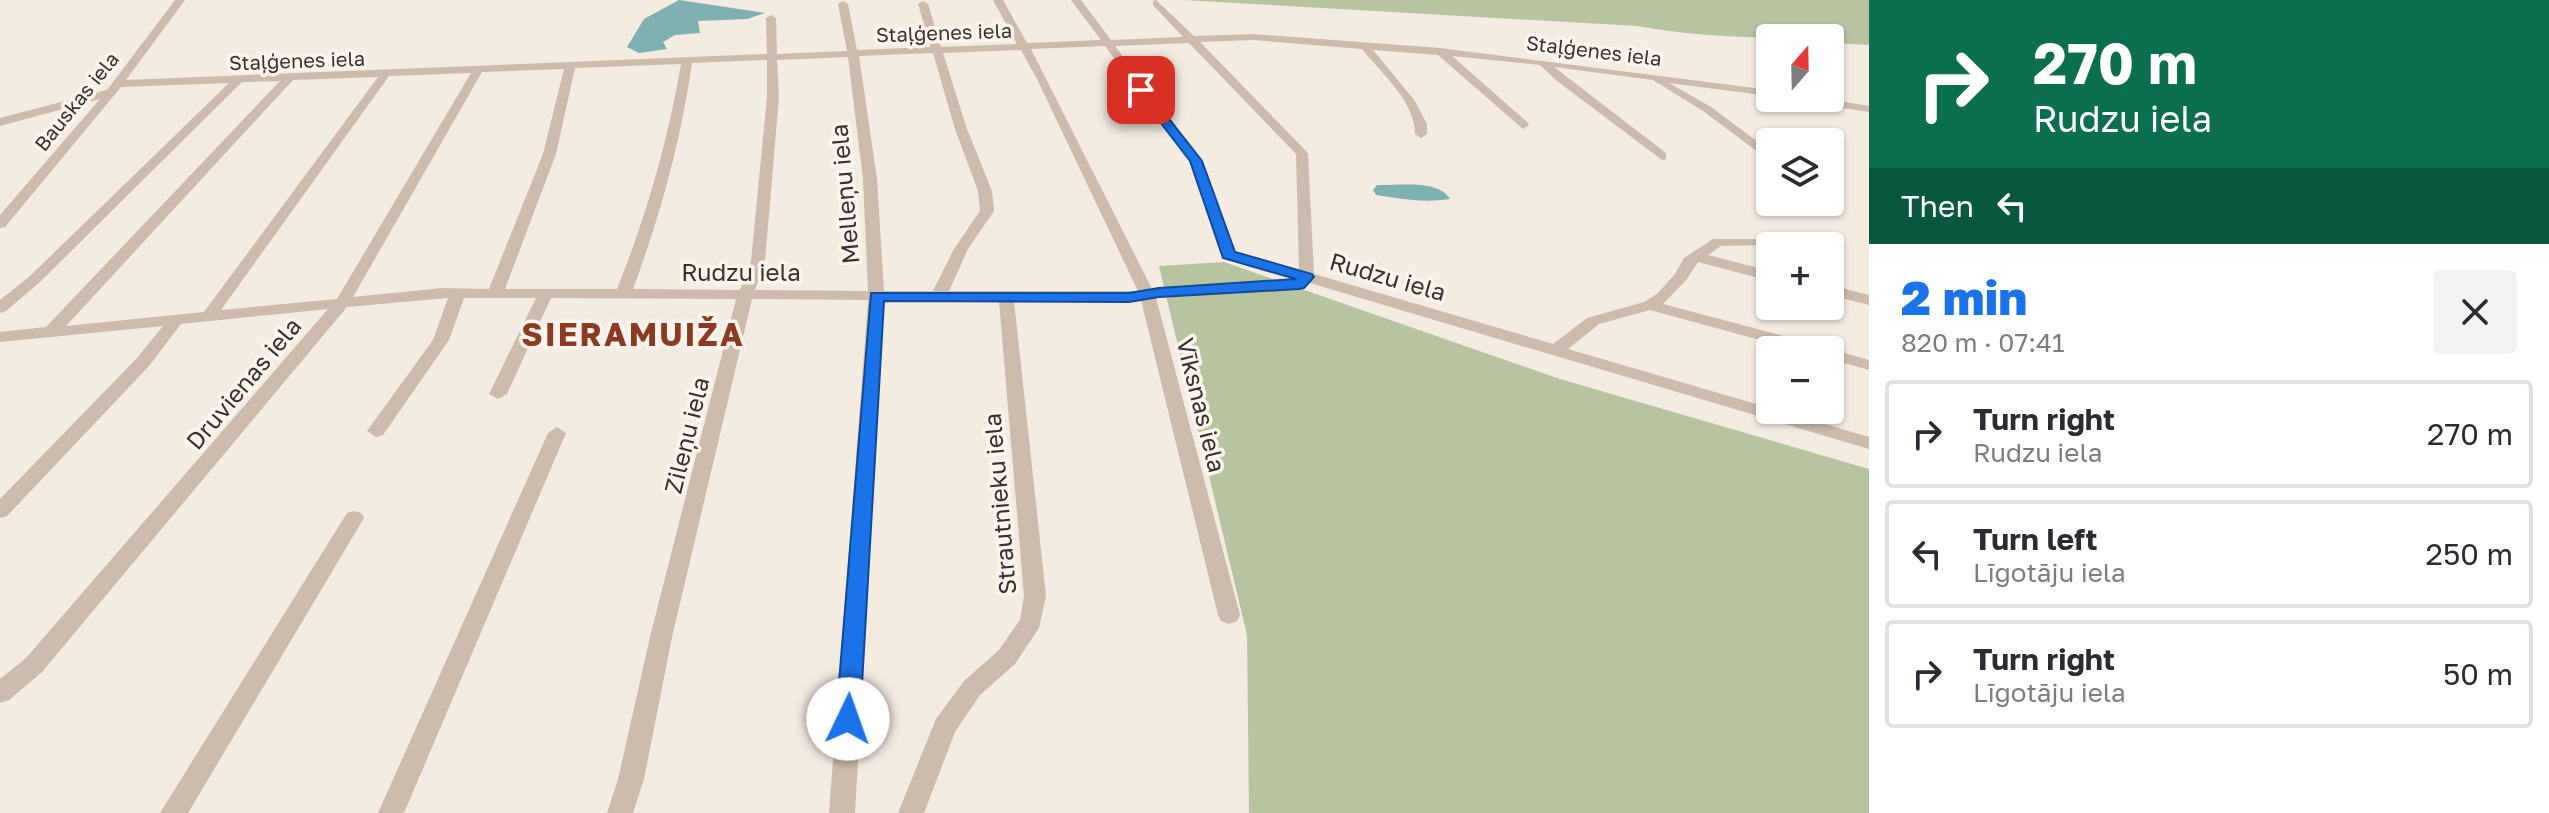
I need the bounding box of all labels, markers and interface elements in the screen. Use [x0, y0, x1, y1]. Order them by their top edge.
street label: Staļģenes iela [876, 18, 1012, 47]
north arrow [1756, 24, 1844, 112]
map controls [1756, 24, 1844, 424]
text: 270 m [2033, 29, 2197, 96]
street label: Staļģenes iela [1525, 30, 1663, 71]
icon: right [1901, 32, 2005, 136]
street label: Staļģenes iela [229, 46, 365, 75]
street label: Bauskas iela [29, 47, 123, 155]
pin [1107, 56, 1175, 124]
icon: arrive [1119, 68, 1163, 112]
text: Rudzu iela [2033, 97, 2212, 140]
street label: Melleņu iela [823, 123, 866, 265]
button: layers [1756, 128, 1844, 216]
icon: left [1990, 184, 2034, 228]
text: Then [1901, 188, 1974, 224]
button: + [1756, 232, 1844, 320]
street label: Rudzu iela [1327, 246, 1449, 306]
street label: Rudzu iela [681, 257, 801, 286]
text: 2 min [1901, 268, 2027, 326]
button: close [2433, 270, 2517, 354]
street label: Druvienas iela [179, 311, 307, 455]
district label: SIERAMUIŽA [521, 315, 745, 353]
text: 820 m · 07:41 [1901, 327, 2065, 358]
street label: Vīksnas iela [1171, 335, 1233, 475]
button: − [1756, 336, 1844, 424]
street label: Zileņu iela [658, 374, 715, 497]
text: Turn right [1973, 401, 2115, 437]
street label: Strautnieku iela [977, 412, 1021, 596]
icon: right [1905, 412, 1949, 456]
text: 270 m [2427, 416, 2513, 452]
text: Rudzu iela [1973, 437, 2102, 468]
text: Turn left [1973, 521, 2098, 557]
icon: left [1905, 532, 1949, 576]
text: 250 m [2426, 536, 2513, 572]
text: Līgotāju iela [1973, 557, 2126, 588]
text: Turn right [1973, 641, 2115, 677]
icon: right [1905, 652, 1949, 696]
text: 50 m [2443, 656, 2513, 692]
position arrow [806, 677, 890, 761]
text: Līgotāju iela [1973, 677, 2126, 708]

